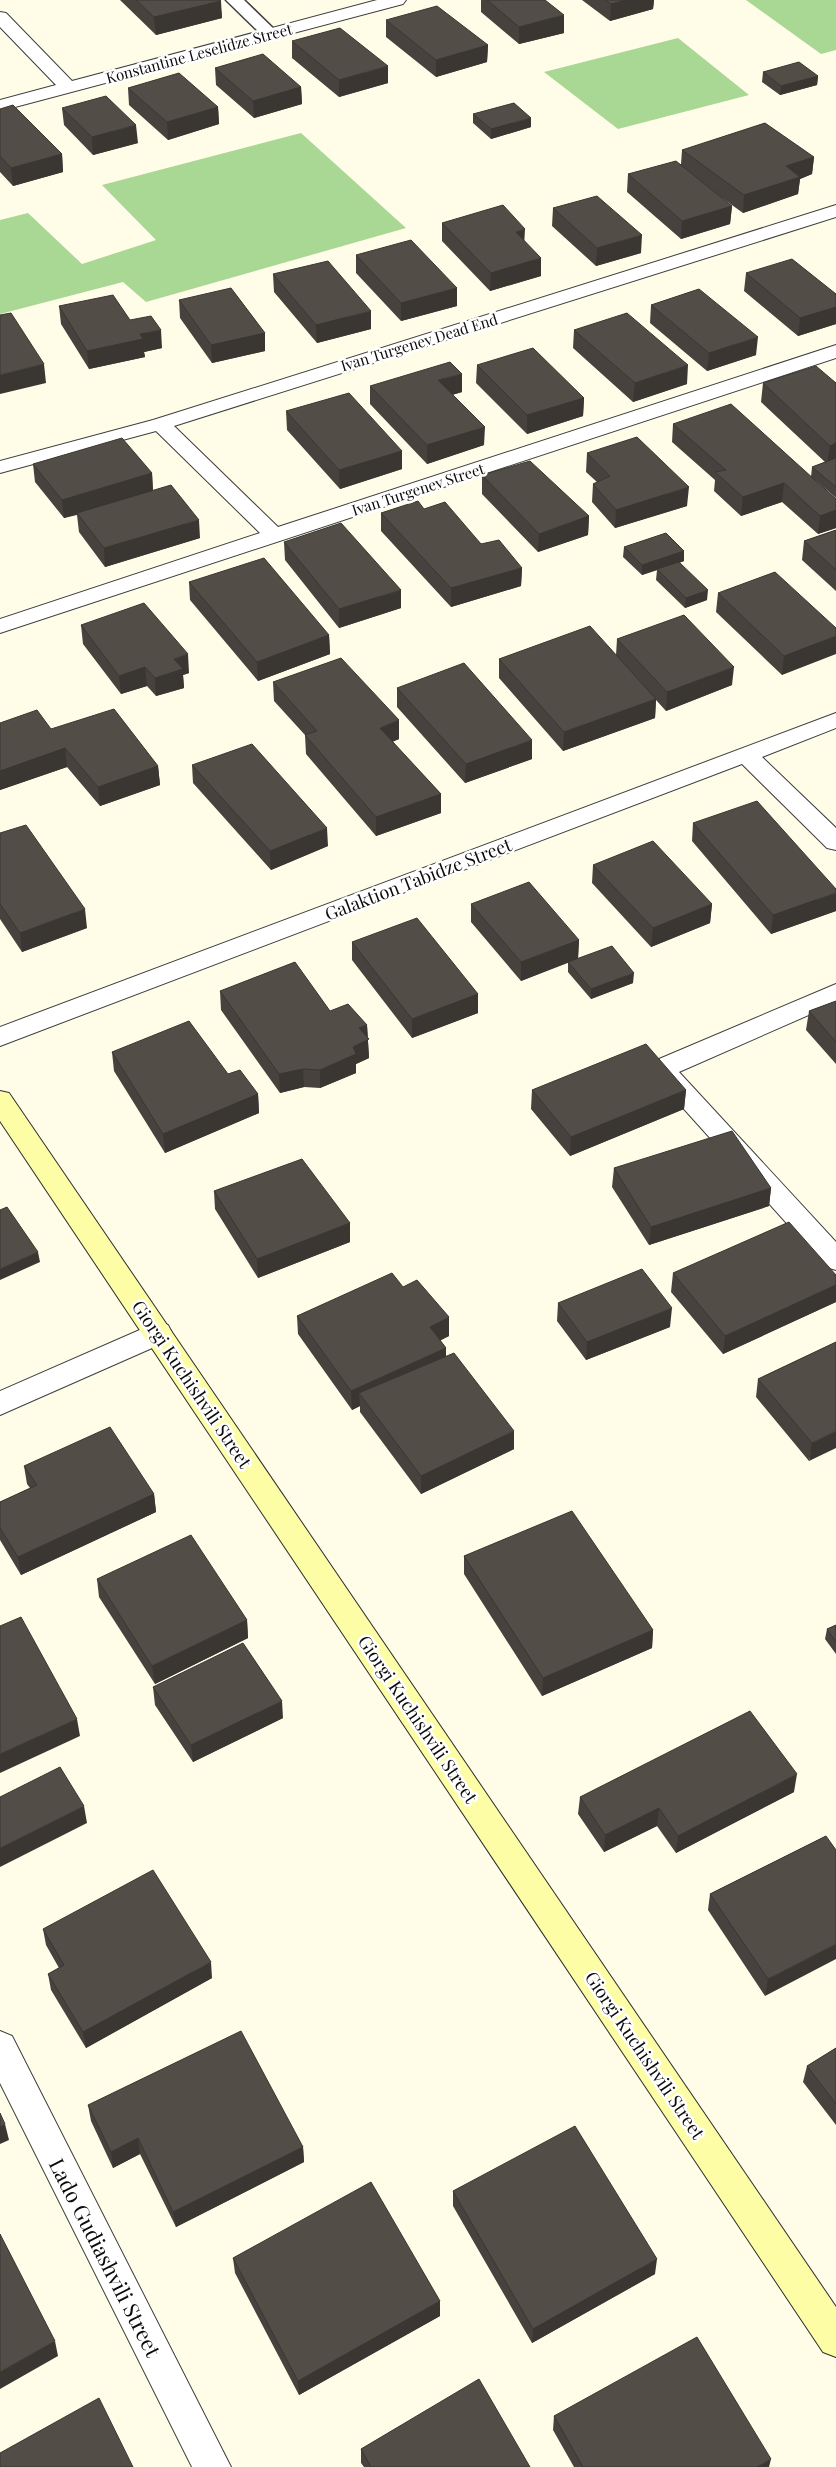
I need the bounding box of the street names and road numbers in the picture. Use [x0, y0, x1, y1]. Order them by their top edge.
street label: Konstantine Leselidze Street [104, 18, 295, 88]
street label: Ivan Turgenev Dead End [338, 308, 500, 375]
street label: Ivan Turgenev Street [349, 458, 488, 520]
street label: Galaktion Tabidze Street [321, 832, 515, 926]
street label: Giorgi Kuchishvili Street [127, 1295, 258, 1473]
street label: Giorgi Kuchishvili Street [353, 1630, 484, 1808]
street label: Giorgi Kuchishvili Street [580, 1966, 711, 2144]
street label: Lado Gudiashvili Street [44, 2153, 169, 2362]

